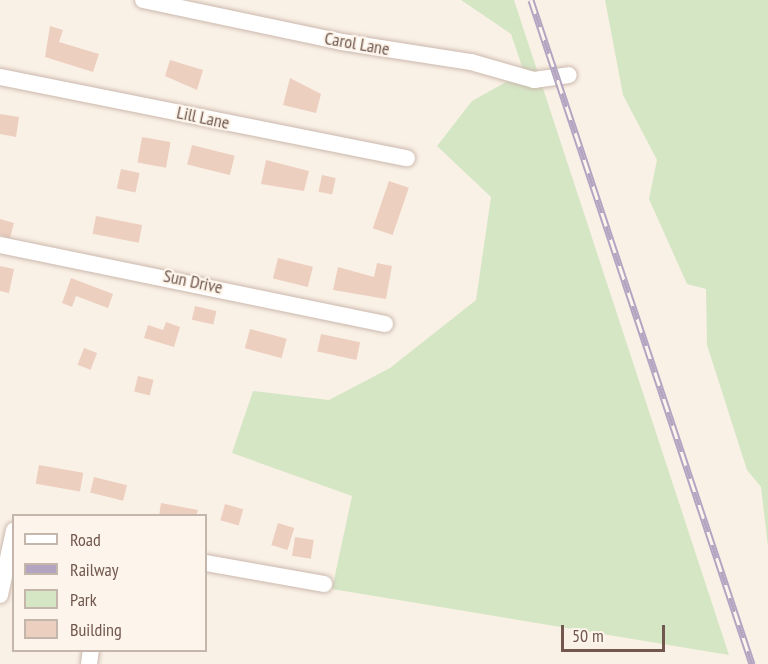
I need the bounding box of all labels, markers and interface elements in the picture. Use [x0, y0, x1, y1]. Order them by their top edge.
street label: Carol Lane [323, 28, 391, 60]
street label: Lill Lane [175, 102, 231, 134]
street label: Sun Drive [161, 265, 225, 299]
legend [12, 514, 207, 652]
text: Road [70, 528, 101, 551]
text: Railway [70, 558, 119, 581]
text: Park [70, 588, 97, 611]
scale bar [564, 613, 668, 651]
text: Building [70, 618, 122, 641]
text: 50 m [572, 624, 604, 647]

